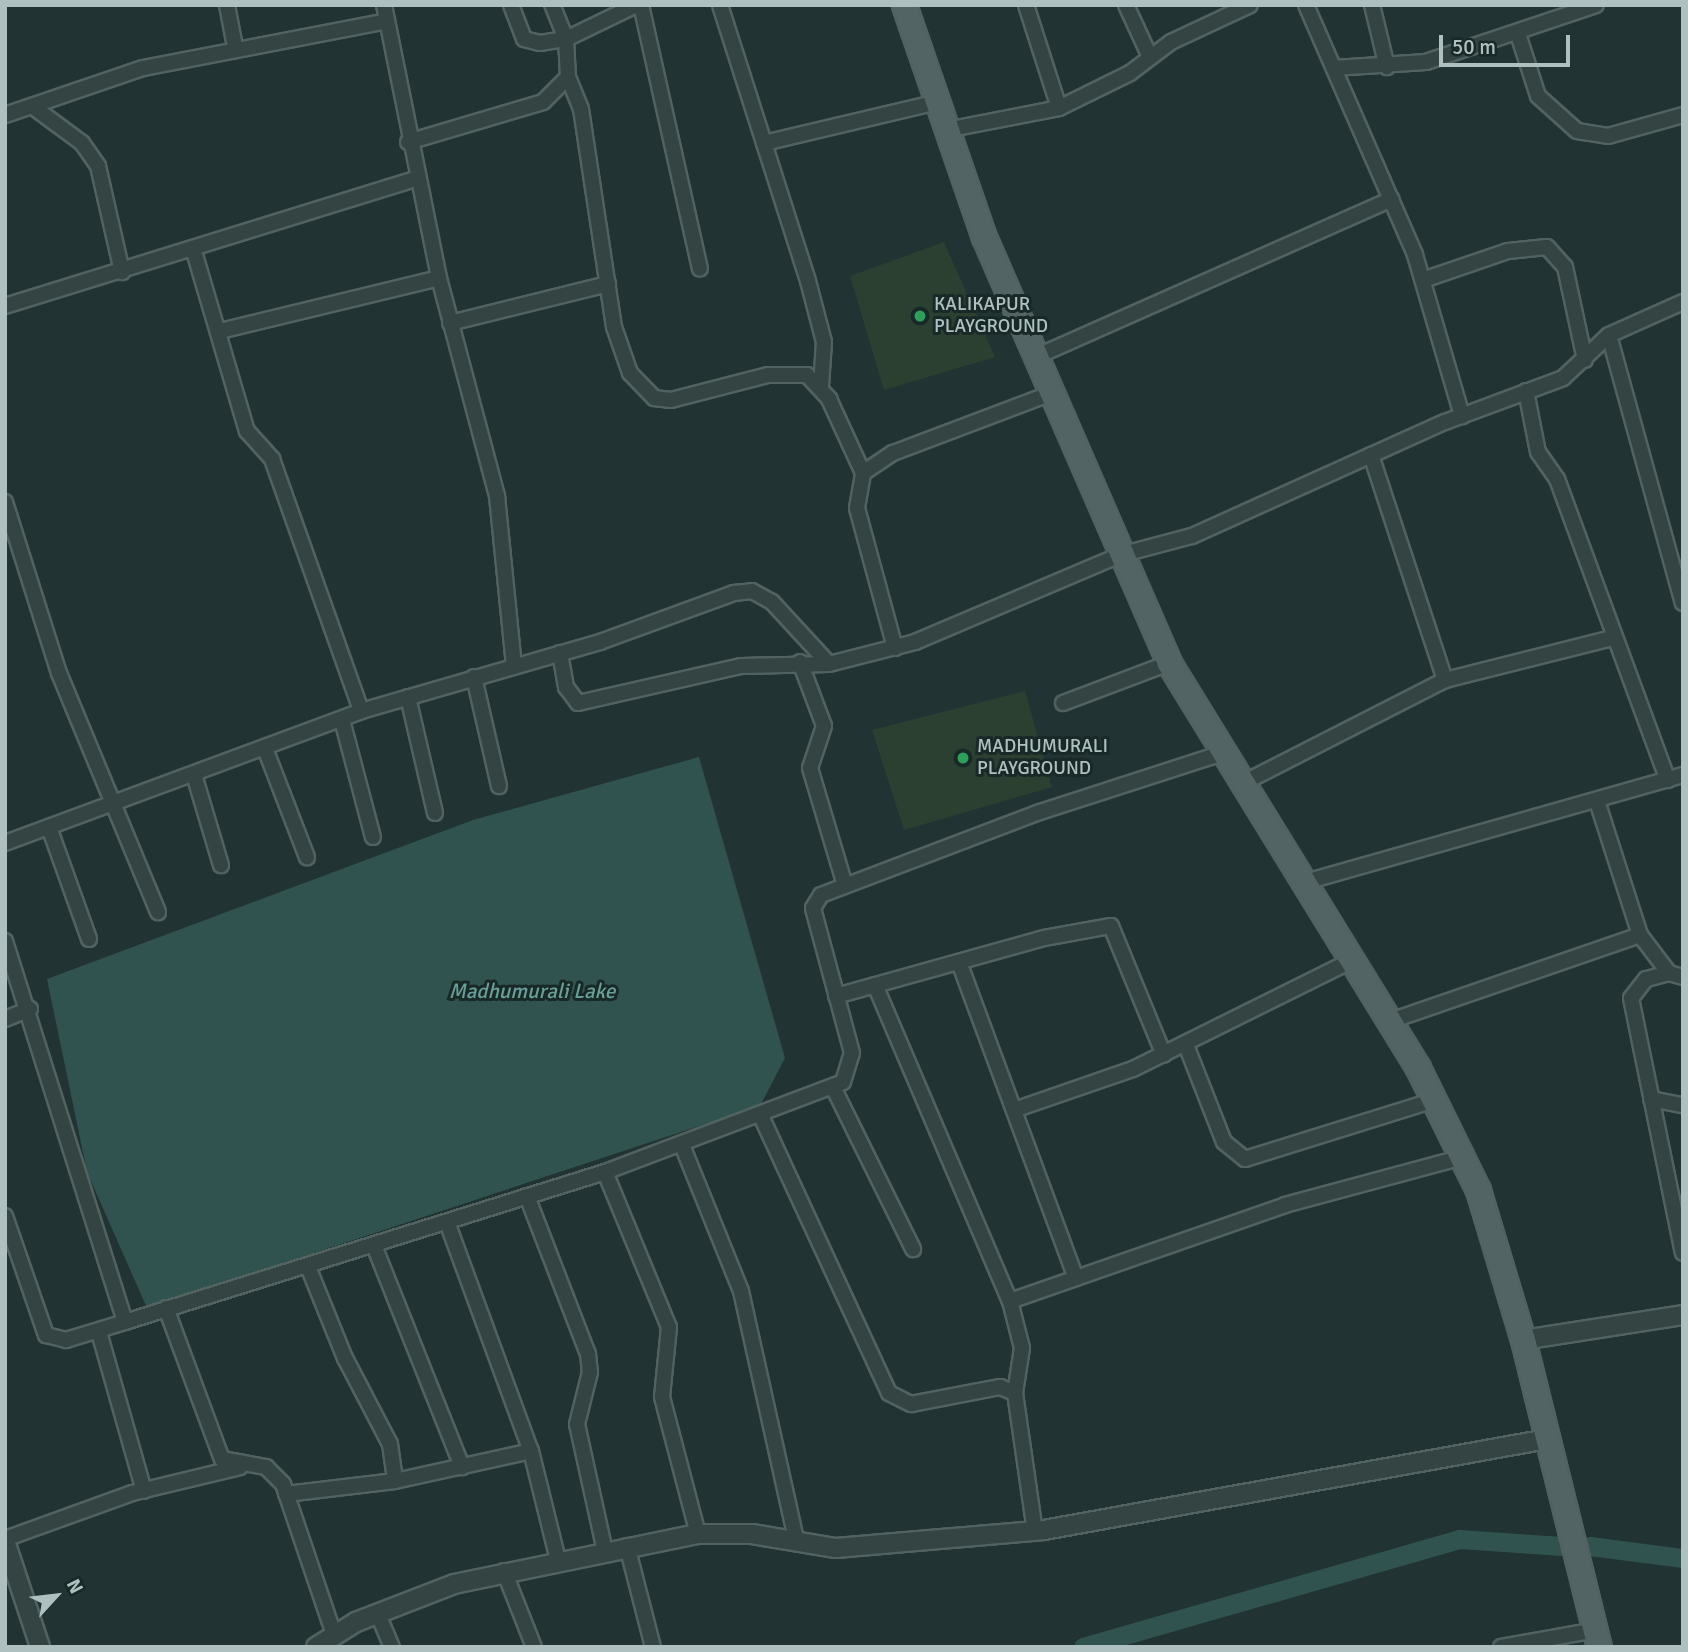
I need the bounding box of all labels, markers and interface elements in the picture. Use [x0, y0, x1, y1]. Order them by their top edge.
scale bar [1443, 21, 1574, 65]
text: 50 m [1452, 34, 1496, 60]
place label: KALIKAPUR PLAYGROUND [934, 294, 1048, 338]
marker: KALIKAPUR PLAYGROUND [912, 308, 928, 324]
place label: MADHUMURALI PLAYGROUND [977, 736, 1108, 780]
marker: MADHUMURALI PLAYGROUND [955, 750, 971, 766]
water label: Madhumurali Lake [449, 978, 615, 1004]
north arrow [21, 1561, 91, 1631]
text: N [61, 1575, 88, 1598]

